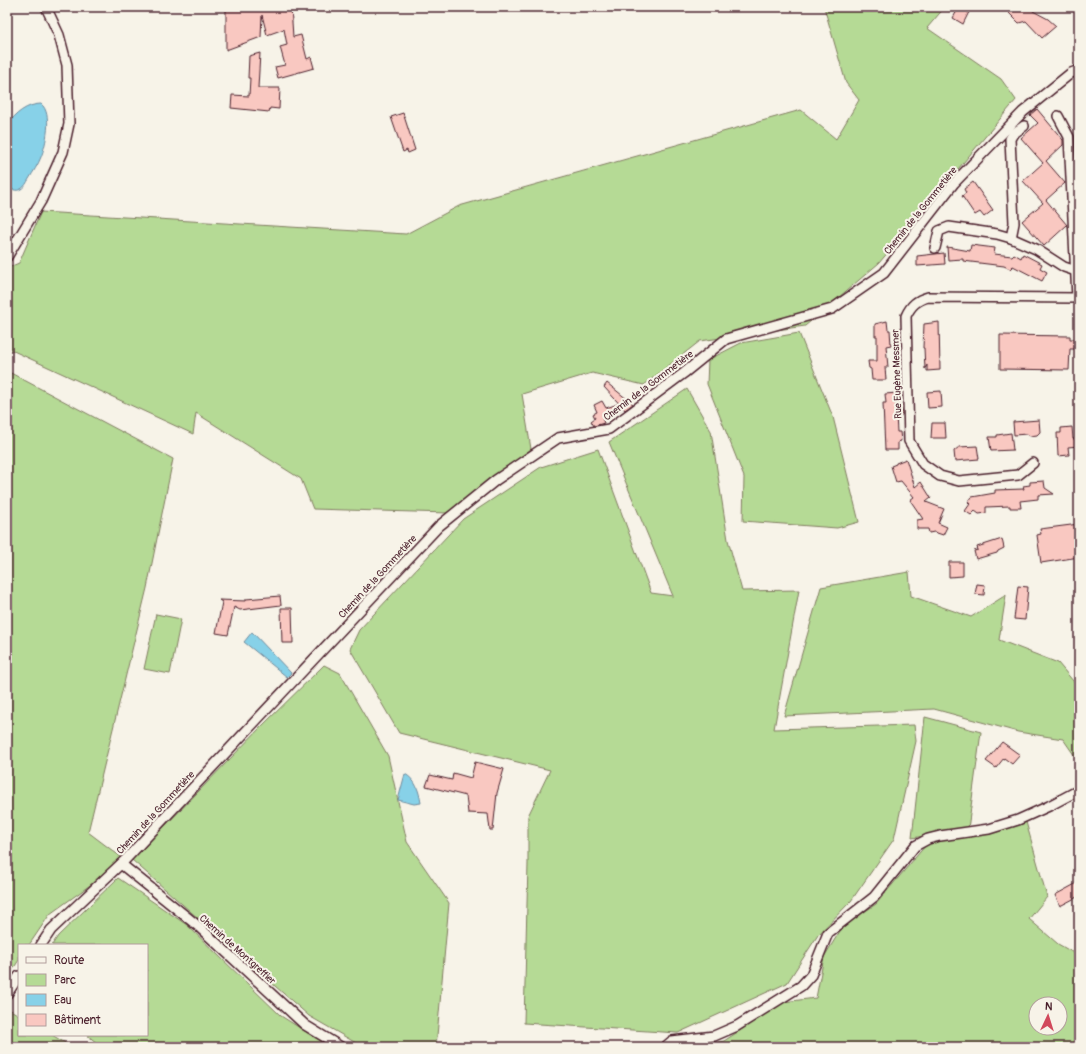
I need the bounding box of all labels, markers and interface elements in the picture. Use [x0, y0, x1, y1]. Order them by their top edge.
street label: Chemin de la Gommetière [882, 164, 960, 257]
street label: Rue Eugène Messmer [889, 329, 905, 419]
street label: Chemin de la Gommetière [601, 348, 696, 423]
street label: Chemin de la Gommetière [336, 533, 419, 621]
street label: Chemin de la Gommetière [114, 769, 197, 857]
street label: Chemin de Montgreffier [197, 912, 278, 987]
legend [18, 944, 148, 1036]
text: Route [54, 953, 84, 968]
text: Parc [54, 973, 76, 988]
text: Eau [54, 993, 72, 1008]
north arrow [1028, 996, 1068, 1036]
text: N [1044, 1000, 1053, 1013]
text: Bâtiment [54, 1013, 101, 1028]

